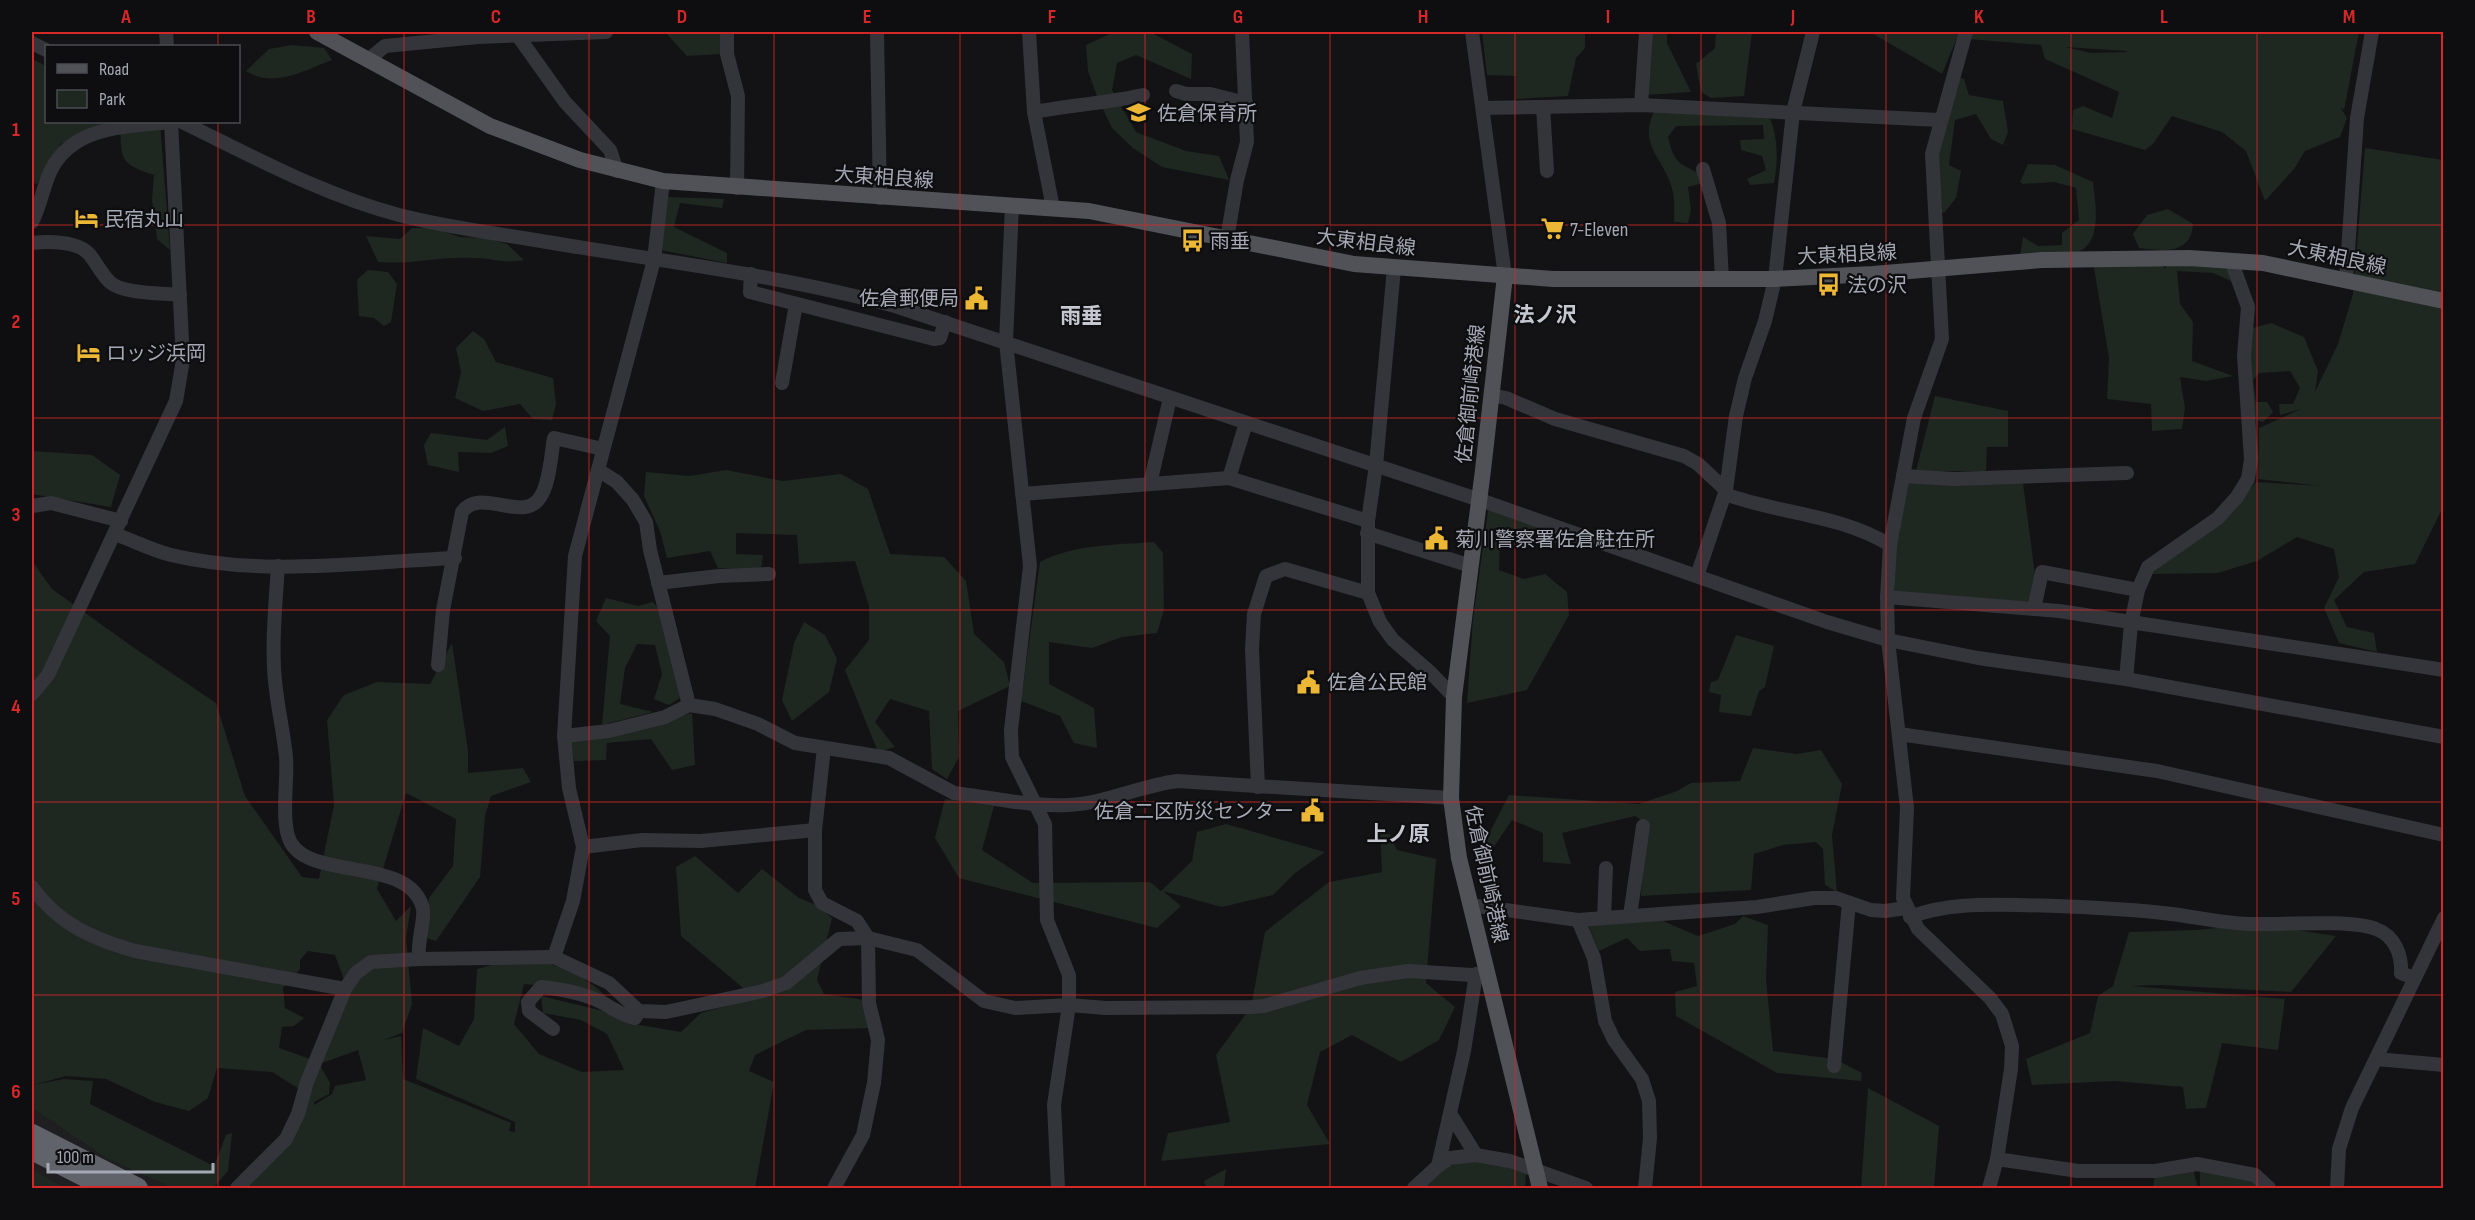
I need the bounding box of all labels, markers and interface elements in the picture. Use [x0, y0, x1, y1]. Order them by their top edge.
text: A [120, 5, 131, 29]
text: B [306, 5, 316, 29]
text: C [491, 5, 501, 29]
text: D [677, 5, 687, 29]
text: E [863, 5, 871, 29]
text: F [1048, 5, 1056, 29]
text: G [1233, 5, 1243, 29]
text: H [1418, 5, 1428, 29]
text: I [1606, 5, 1610, 29]
text: J [1790, 5, 1795, 29]
text: K [1974, 5, 1984, 29]
text: L [2160, 5, 2168, 29]
text: M [2343, 5, 2355, 29]
legend [45, 45, 240, 123]
text: Road [99, 59, 129, 80]
text: Park [99, 89, 125, 110]
school or university icon: 佐倉保育所 [1126, 100, 1152, 126]
place label: 佐倉保育所 [1157, 102, 1257, 126]
text: 1 [12, 118, 20, 142]
street label: 大東相良線 [833, 163, 935, 193]
hotel icon: 民宿丸山 [73, 206, 99, 232]
place label: 民宿丸山 [104, 208, 184, 232]
supermarket icon: 7-Eleven [1539, 216, 1565, 242]
place label: 7-Eleven [1570, 218, 1628, 242]
street label: 大東相良線 [1315, 225, 1417, 261]
bus stop icon: 雨垂 [1179, 228, 1205, 254]
place label: 雨垂 [1210, 230, 1250, 254]
street label: 大東相良線 [2285, 236, 2388, 280]
street label: 大東相良線 [1796, 240, 1898, 270]
bus stop icon: 法の沢 [1816, 272, 1842, 298]
place label: 法の沢 [1847, 274, 1907, 298]
public building icon: 佐倉郵便局 [964, 285, 990, 311]
place label: 佐倉郵便局 [859, 287, 959, 311]
district label: 法ノ沢 [1514, 303, 1577, 328]
district label: 雨垂 [1060, 304, 1102, 329]
text: 2 [12, 310, 20, 334]
street label: 佐倉御前崎港線 [1452, 323, 1490, 465]
hotel icon: ロッジ浜岡 [75, 340, 101, 366]
place label: ロッジ浜岡 [106, 342, 206, 366]
text: 3 [12, 503, 21, 527]
public building icon: 菊川警察署佐倉駐在所 [1424, 526, 1450, 552]
place label: 菊川警察署佐倉駐在所 [1455, 528, 1655, 552]
public building icon: 佐倉公民館 [1296, 669, 1322, 695]
place label: 佐倉公民館 [1327, 671, 1427, 695]
text: 4 [11, 695, 21, 719]
public building icon: 佐倉二区防災センター [1299, 798, 1325, 824]
place label: 佐倉二区防災センター [1094, 800, 1294, 824]
street label: 佐倉御前崎港線 [1460, 803, 1512, 945]
district label: 上ノ原 [1367, 822, 1430, 847]
text: 5 [12, 887, 21, 911]
text: 6 [11, 1080, 21, 1104]
scale bar [48, 1136, 213, 1174]
text: 100 m [57, 1147, 94, 1168]

